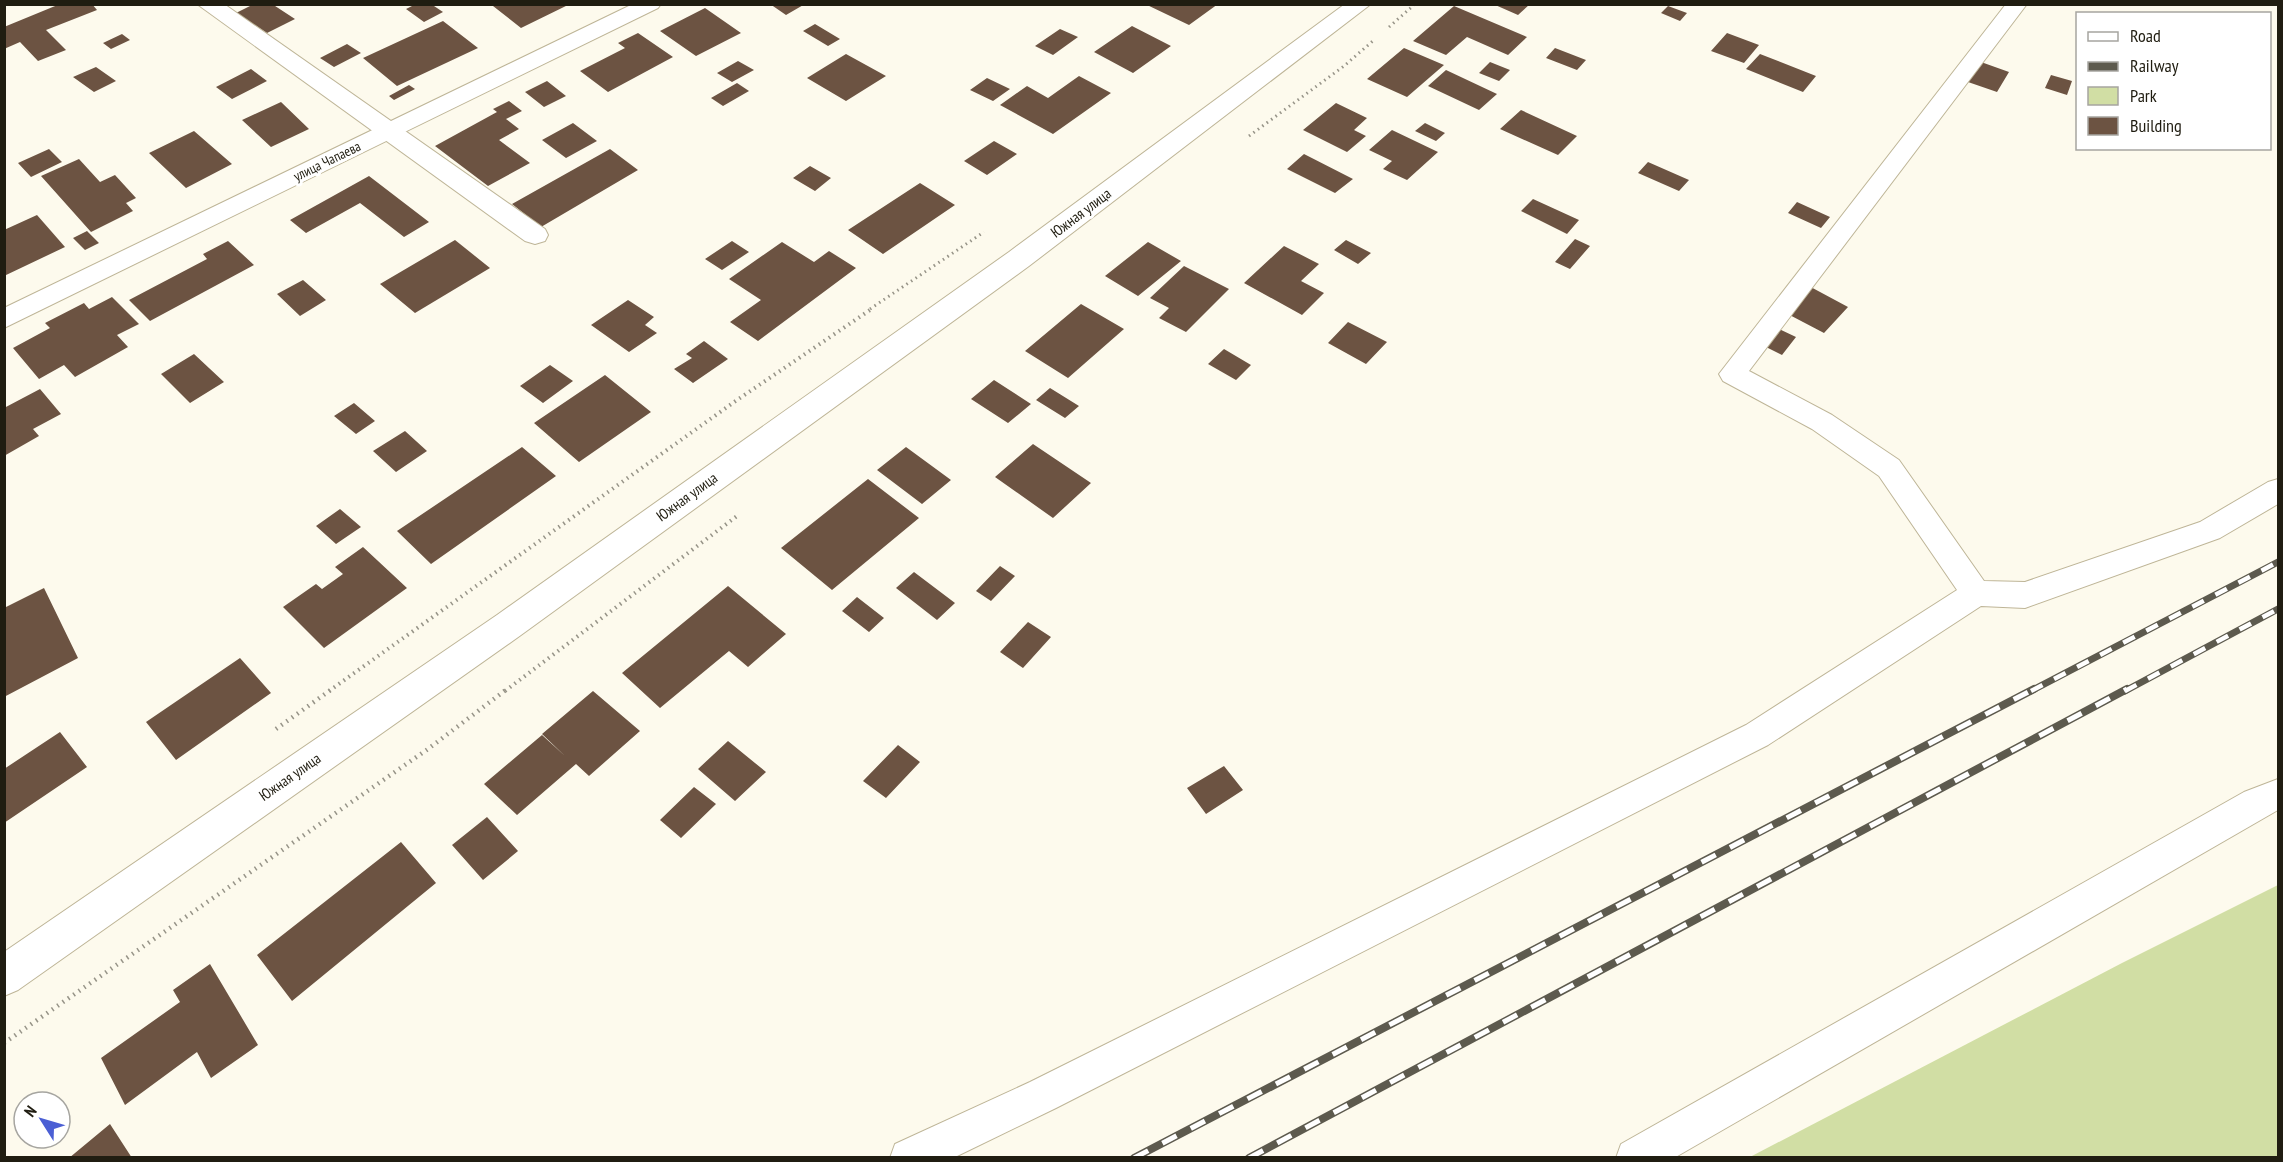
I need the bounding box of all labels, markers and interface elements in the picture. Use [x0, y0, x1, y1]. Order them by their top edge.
legend [2076, 12, 2271, 150]
text: Road [2130, 24, 2161, 47]
text: Railway [2130, 54, 2179, 77]
text: Park [2130, 84, 2157, 107]
text: Building [2130, 114, 2182, 137]
street label: улица Чапаева [290, 137, 364, 185]
street label: Южная улица [1047, 184, 1115, 242]
street label: Южная улица [652, 468, 721, 525]
street label: Южная улица [255, 748, 324, 805]
north arrow [12, 1090, 72, 1150]
text: N [19, 1102, 41, 1120]

